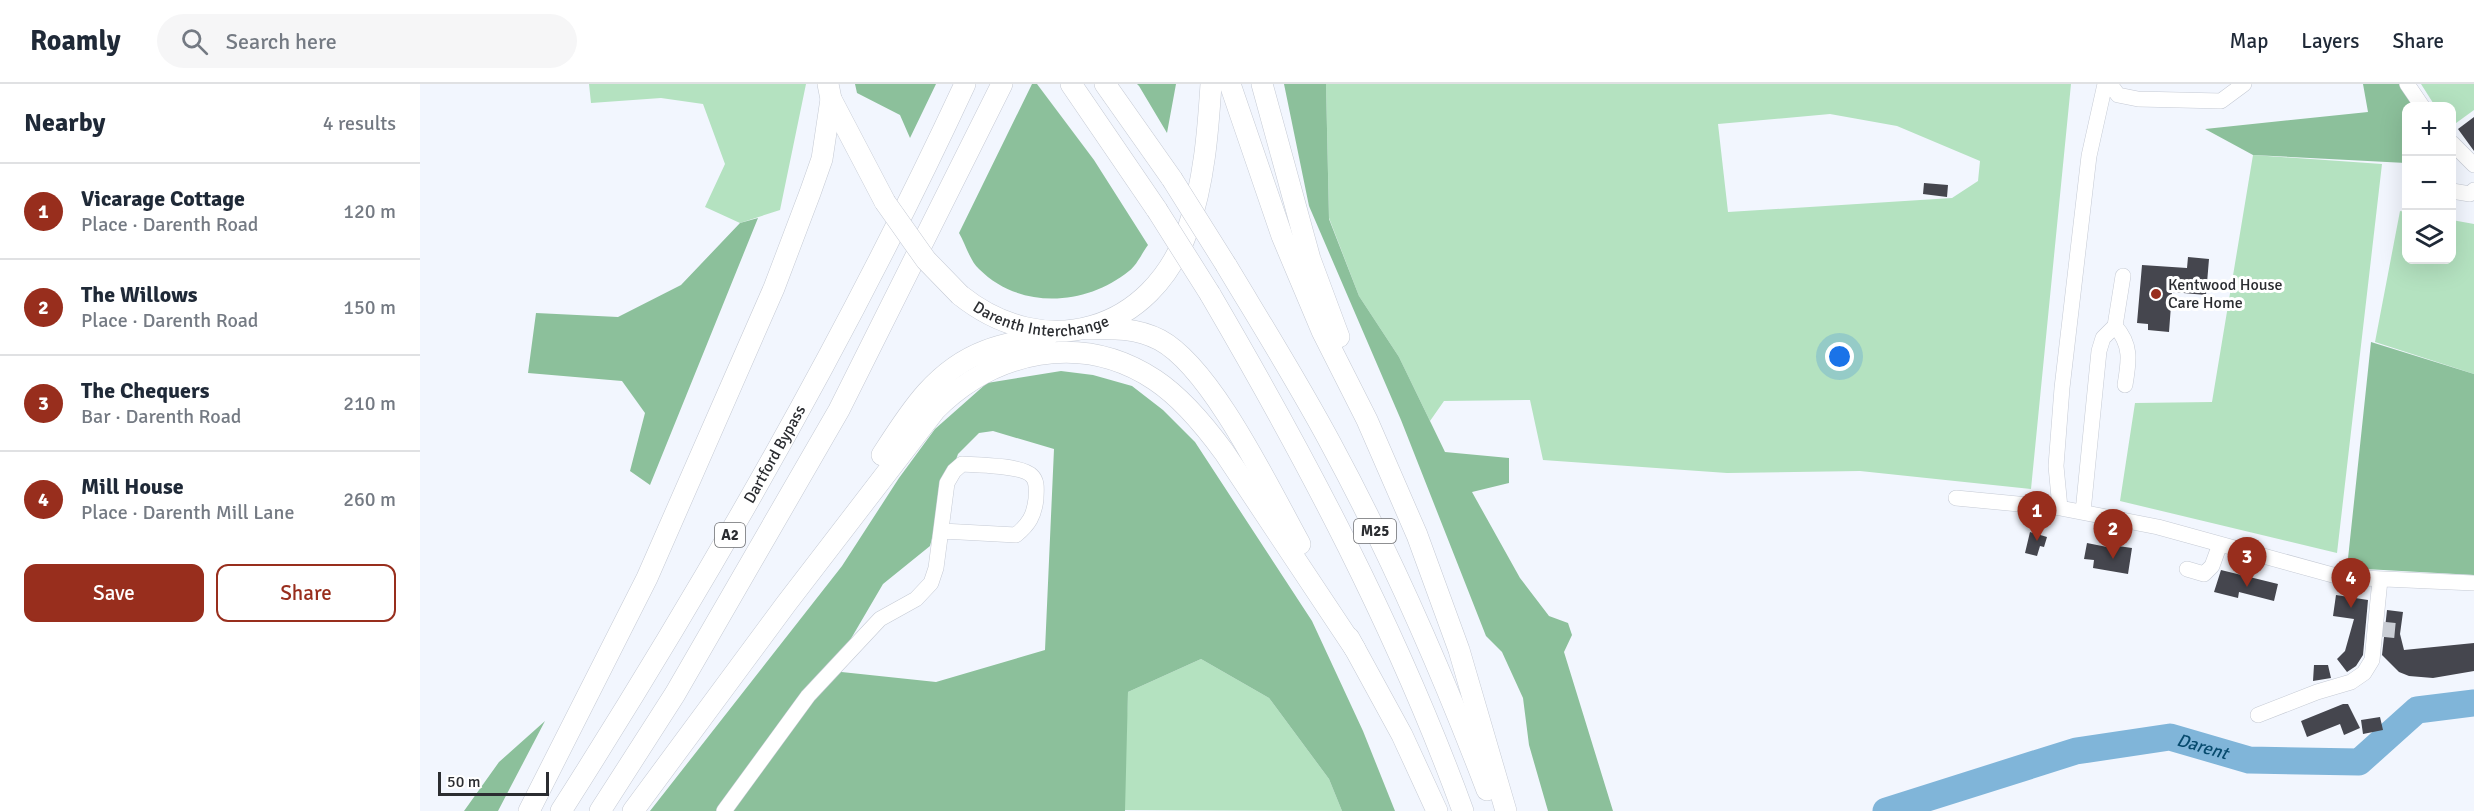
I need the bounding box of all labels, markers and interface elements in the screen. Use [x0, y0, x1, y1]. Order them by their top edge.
search box [157, 14, 577, 68]
text: Roamly [30, 24, 121, 58]
icon: search [178, 25, 211, 58]
text: Search here [226, 28, 337, 55]
text: Map [2230, 28, 2268, 54]
text: Layers [2301, 28, 2359, 54]
text: Share [2392, 28, 2444, 54]
map controls [2402, 102, 2456, 264]
button: + [2402, 102, 2456, 156]
text: Nearby [24, 107, 105, 139]
text: 4 results [323, 111, 396, 136]
button: − [2402, 156, 2456, 210]
text: Vicarage Cottage [81, 185, 245, 212]
text: 1 [38, 199, 49, 224]
text: 120 m [343, 199, 396, 224]
button: layers [2402, 210, 2456, 264]
text: Place · Darenth Road [81, 212, 258, 237]
place label: Kentwood House Care Home [2168, 275, 2283, 313]
text: The Willows [81, 281, 198, 308]
marker: Kentwood House Care Home [2149, 287, 2163, 301]
text: 2 [38, 295, 49, 320]
text: 150 m [343, 295, 396, 320]
street label: Darenth Interchange [969, 297, 1112, 341]
text: Place · Darenth Road [81, 308, 258, 333]
your location [1825, 342, 1854, 371]
text: The Chequers [81, 377, 209, 404]
text: 3 [38, 391, 49, 416]
text: 210 m [343, 391, 396, 416]
street label: Dartford Bypass [739, 402, 810, 507]
text: Bar · Darenth Road [81, 404, 241, 429]
text: Mill House [81, 473, 184, 500]
text: 4 [38, 487, 49, 512]
text: 260 m [343, 487, 396, 512]
pin: 1 [2018, 492, 2056, 541]
text: Place · Darenth Mill Lane [81, 500, 294, 525]
pin: 2 [2094, 510, 2132, 559]
road number: M25 [1354, 519, 1396, 543]
road number: A2 [715, 523, 745, 547]
pin: 3 [2228, 538, 2266, 587]
pin: 4 [2332, 558, 2370, 608]
button: Save [24, 564, 204, 622]
button: Share [216, 564, 396, 622]
water label: Darent [2174, 729, 2233, 765]
scale bar [438, 769, 549, 796]
text: 50 m [447, 772, 481, 792]

